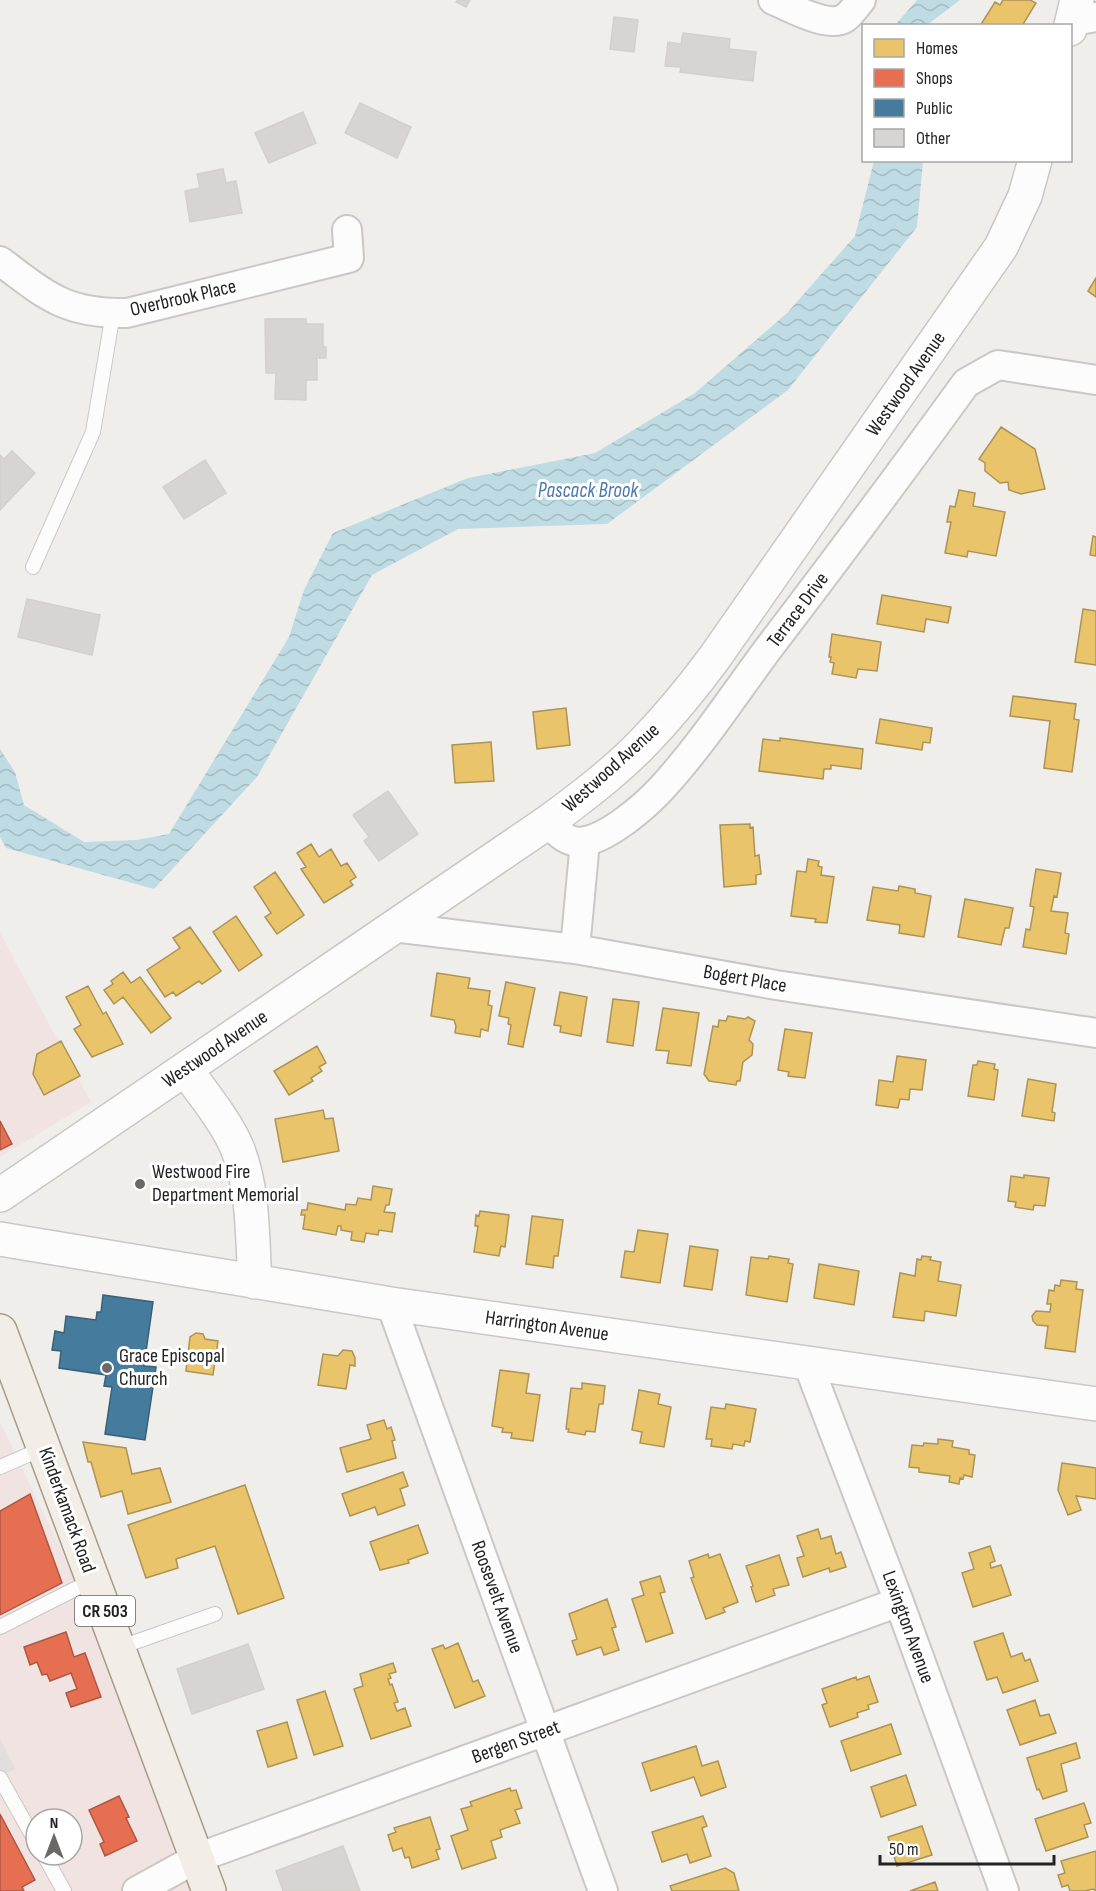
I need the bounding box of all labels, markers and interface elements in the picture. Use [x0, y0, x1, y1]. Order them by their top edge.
legend [862, 24, 1072, 162]
text: Homes [916, 38, 958, 59]
text: Shops [916, 68, 953, 89]
text: Public [916, 98, 953, 119]
text: Other [916, 128, 950, 149]
street label: Overbrook Place [128, 274, 238, 322]
street label: Westwood Avenue [861, 327, 951, 441]
water label: Pascack Brook [538, 478, 639, 503]
street label: Terrace Drive [762, 568, 834, 652]
street label: Westwood Avenue [558, 718, 664, 818]
street label: Bogert Place [701, 960, 789, 998]
street label: Westwood Avenue [158, 1005, 272, 1093]
place label: Westwood Fire Department Memorial [152, 1160, 299, 1207]
marker: Westwood Fire Department Memorial [133, 1177, 147, 1191]
street label: Harrington Avenue [484, 1305, 610, 1347]
place label: Grace Episcopal Church [119, 1344, 225, 1391]
marker: Grace Episcopal Church [100, 1361, 114, 1375]
street label: Kinderkamack Road [33, 1444, 101, 1576]
street label: Roosevelt Avenue [466, 1537, 528, 1657]
street label: Lexington Avenue [877, 1568, 939, 1686]
road number: CR 503 [75, 1596, 135, 1626]
street label: Bergen Street [469, 1715, 563, 1769]
north arrow [24, 1807, 84, 1867]
text: N [50, 1814, 58, 1833]
scale bar [880, 1828, 1054, 1866]
text: 50 m [889, 1839, 919, 1860]

